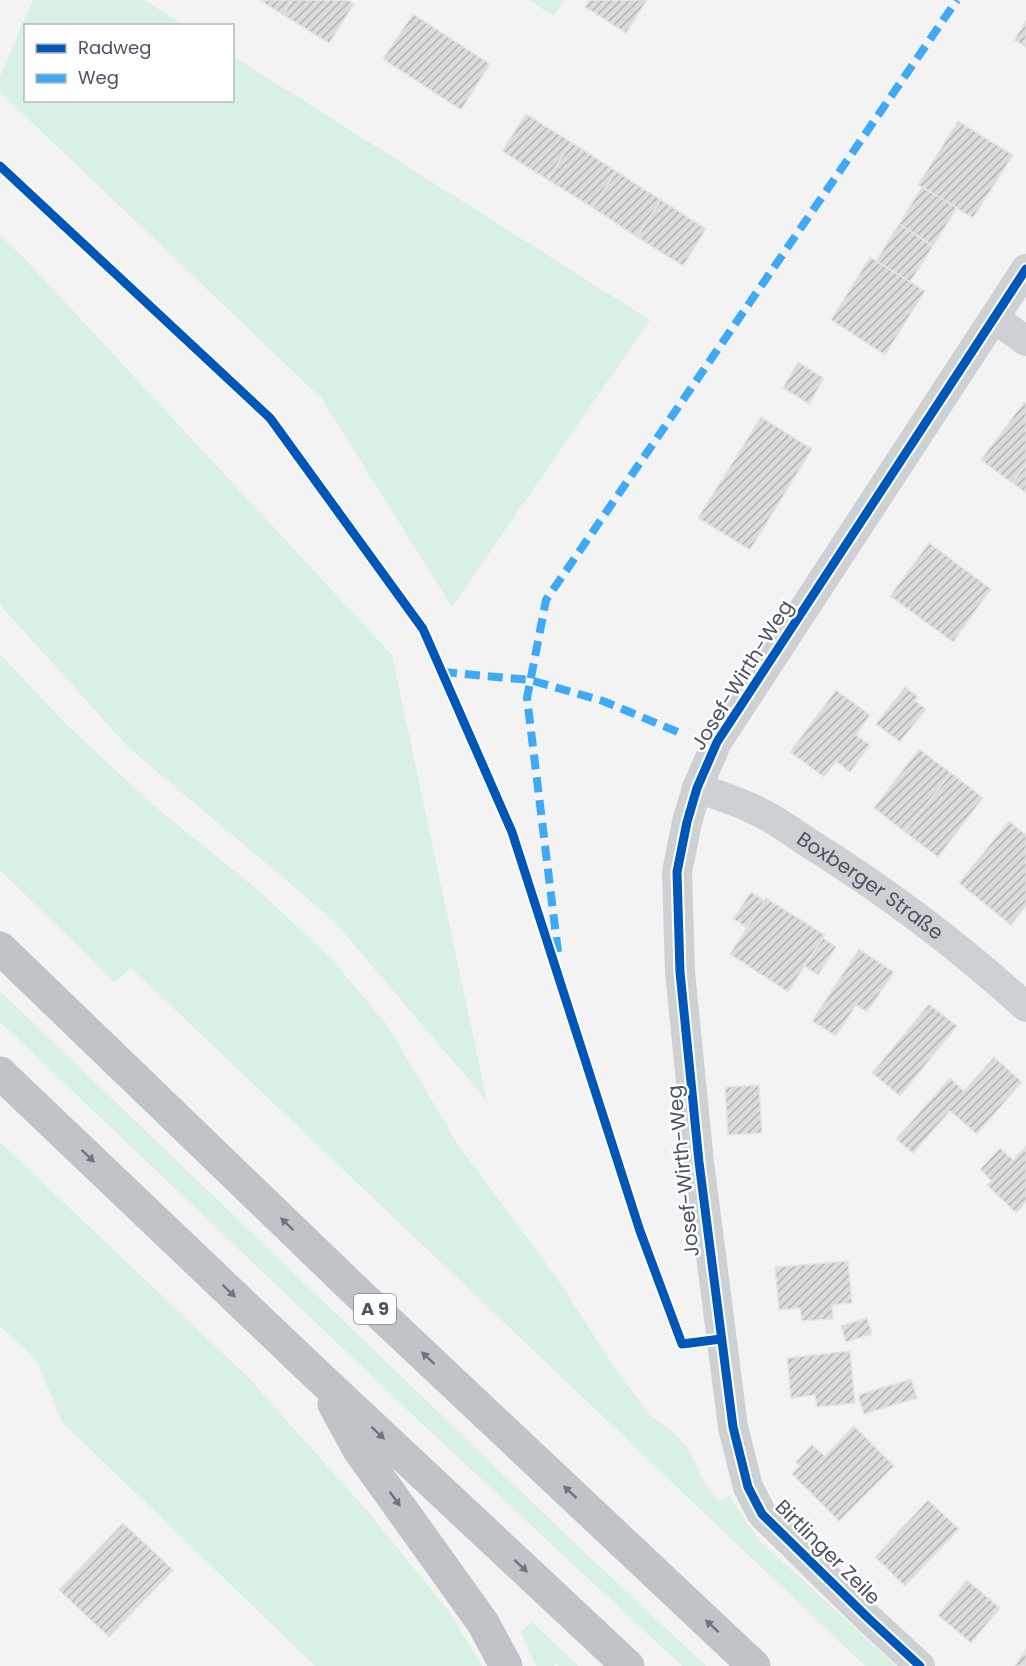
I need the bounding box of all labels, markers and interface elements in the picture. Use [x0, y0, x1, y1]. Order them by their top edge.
legend [24, 24, 234, 102]
text: Radweg [78, 35, 151, 60]
text: Weg [78, 65, 119, 90]
street label: Josef-Wirth-Weg [684, 595, 800, 755]
street label: Boxberger Straße [791, 825, 949, 946]
street label: Josef-Wirth-Weg [660, 1084, 706, 1258]
one-way arrow [81, 1149, 96, 1163]
one-way arrow [279, 1217, 294, 1231]
one-way arrow [221, 1284, 236, 1298]
road number: A 9 [354, 1294, 396, 1324]
one-way arrow [421, 1352, 435, 1366]
one-way arrow [371, 1425, 385, 1439]
one-way arrow [562, 1485, 577, 1499]
one-way arrow [388, 1492, 400, 1507]
street label: Birtlinger Zeile [769, 1493, 887, 1611]
one-way arrow [513, 1559, 528, 1573]
one-way arrow [704, 1619, 719, 1633]

